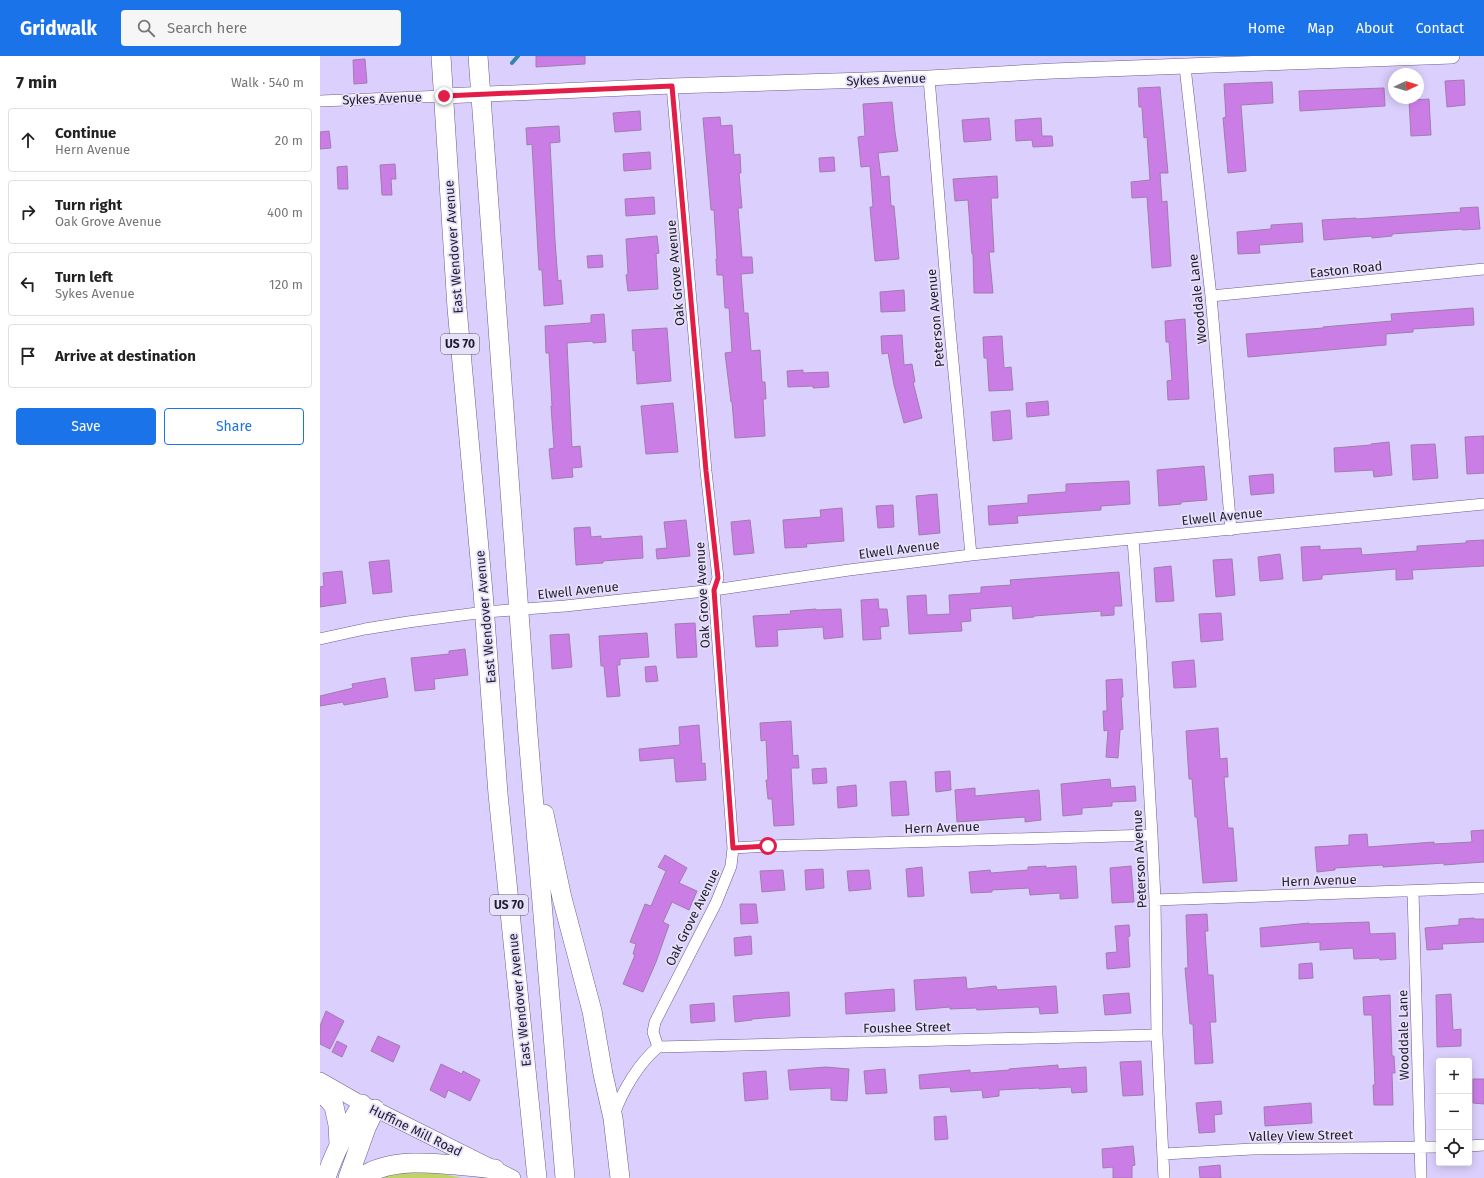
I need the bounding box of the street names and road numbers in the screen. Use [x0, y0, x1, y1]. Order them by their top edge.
street label: Sykes Avenue [846, 71, 926, 88]
street label: Sykes Avenue [342, 90, 422, 107]
street label: East Wendover Avenue [441, 180, 466, 314]
street label: Oak Grove Avenue [663, 219, 688, 327]
street label: Wooddale Lane [1185, 253, 1210, 345]
street label: Easton Road [1309, 258, 1383, 281]
street label: Peterson Avenue [924, 268, 947, 368]
road number: US 70 [441, 334, 479, 354]
street label: Elwell Avenue [1181, 505, 1263, 528]
street label: Elwell Avenue [858, 537, 940, 562]
street label: Oak Grove Avenue [692, 541, 713, 649]
street label: East Wendover Avenue [472, 550, 499, 684]
street label: Elwell Avenue [537, 579, 619, 602]
street label: Peterson Avenue [1129, 809, 1150, 909]
street label: Hern Avenue [904, 819, 980, 836]
street label: Oak Grove Avenue [662, 866, 723, 968]
street label: Hern Avenue [1281, 872, 1357, 889]
road number: US 70 [490, 895, 528, 915]
street label: East Wendover Avenue [505, 933, 534, 1067]
street label: Wooddale Lane [1395, 990, 1412, 1080]
street label: Foushee Street [863, 1019, 951, 1036]
street label: Huffine Mill Road [367, 1102, 465, 1159]
street label: Valley View Street [1249, 1127, 1353, 1144]

